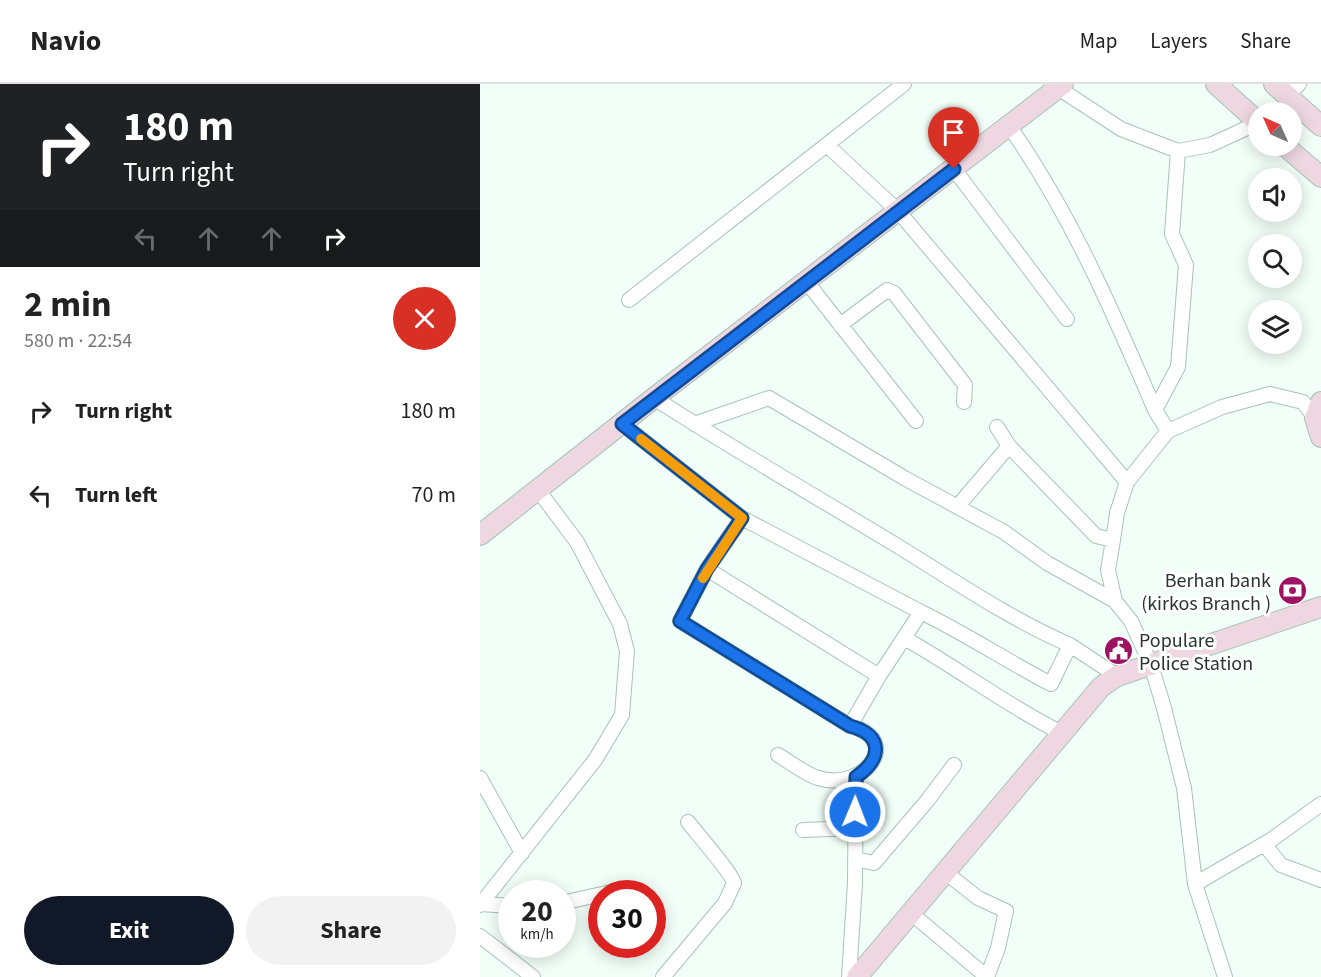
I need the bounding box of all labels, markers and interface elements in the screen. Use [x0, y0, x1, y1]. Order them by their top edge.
text: Navio [30, 21, 101, 61]
text: Map [1080, 26, 1117, 56]
text: Layers [1150, 26, 1207, 56]
text: Share [1240, 26, 1291, 56]
text: 180 m [123, 97, 234, 157]
north arrow [1248, 102, 1302, 156]
map controls [1248, 102, 1302, 354]
pin [928, 107, 979, 169]
icon: right [24, 108, 102, 186]
icon: arrive [937, 116, 970, 149]
text: Turn right [123, 153, 234, 192]
button: sound [1248, 168, 1302, 222]
icon: left [129, 222, 162, 255]
icon: ahead [192, 222, 225, 255]
icon: ahead [255, 222, 288, 255]
icon: right [318, 222, 351, 255]
button: search [1248, 234, 1302, 288]
text: 2 min [24, 279, 112, 330]
button: close [393, 287, 456, 350]
button: layers [1248, 300, 1302, 354]
text: 580 m · 22:54 [24, 327, 132, 355]
icon: right [24, 395, 57, 428]
text: Turn right [75, 395, 172, 427]
text: 180 m [401, 395, 456, 427]
icon: left [24, 479, 57, 512]
text: Turn left [75, 479, 157, 511]
text: 70 m [411, 479, 456, 511]
place label: Berhan bank (kirkos Branch ) [1141, 567, 1271, 618]
bank icon: Berhan bank (kirkos Branch ) [1276, 575, 1308, 607]
place label: Populare Police Station [1139, 627, 1253, 678]
public building icon: Populare Police Station [1102, 635, 1134, 667]
position arrow [823, 780, 887, 844]
speed limit sign: 30 [588, 880, 666, 958]
text: 20 [521, 890, 553, 933]
button: Exit [24, 896, 234, 965]
button: Share [246, 896, 456, 965]
text: km/h [520, 924, 554, 945]

